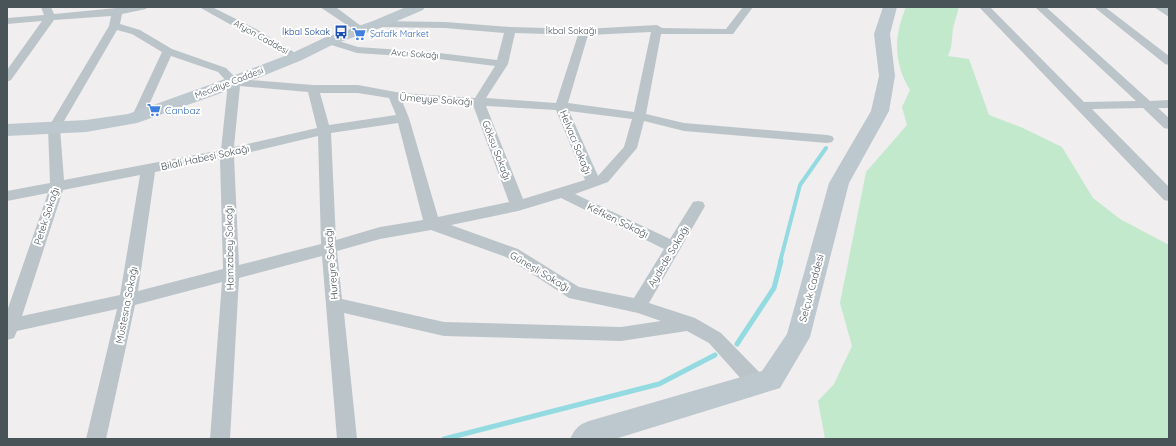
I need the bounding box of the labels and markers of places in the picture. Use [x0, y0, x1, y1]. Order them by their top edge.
bus stop icon: İkbal Sokak [333, 24, 349, 40]
place label: İkbal Sokak [282, 26, 330, 37]
supermarket icon: Şafafk Market [351, 26, 367, 42]
place label: Şafafk Market [370, 28, 429, 39]
supermarket icon: Canbaz [146, 102, 162, 118]
place label: Canbaz [165, 104, 200, 117]

